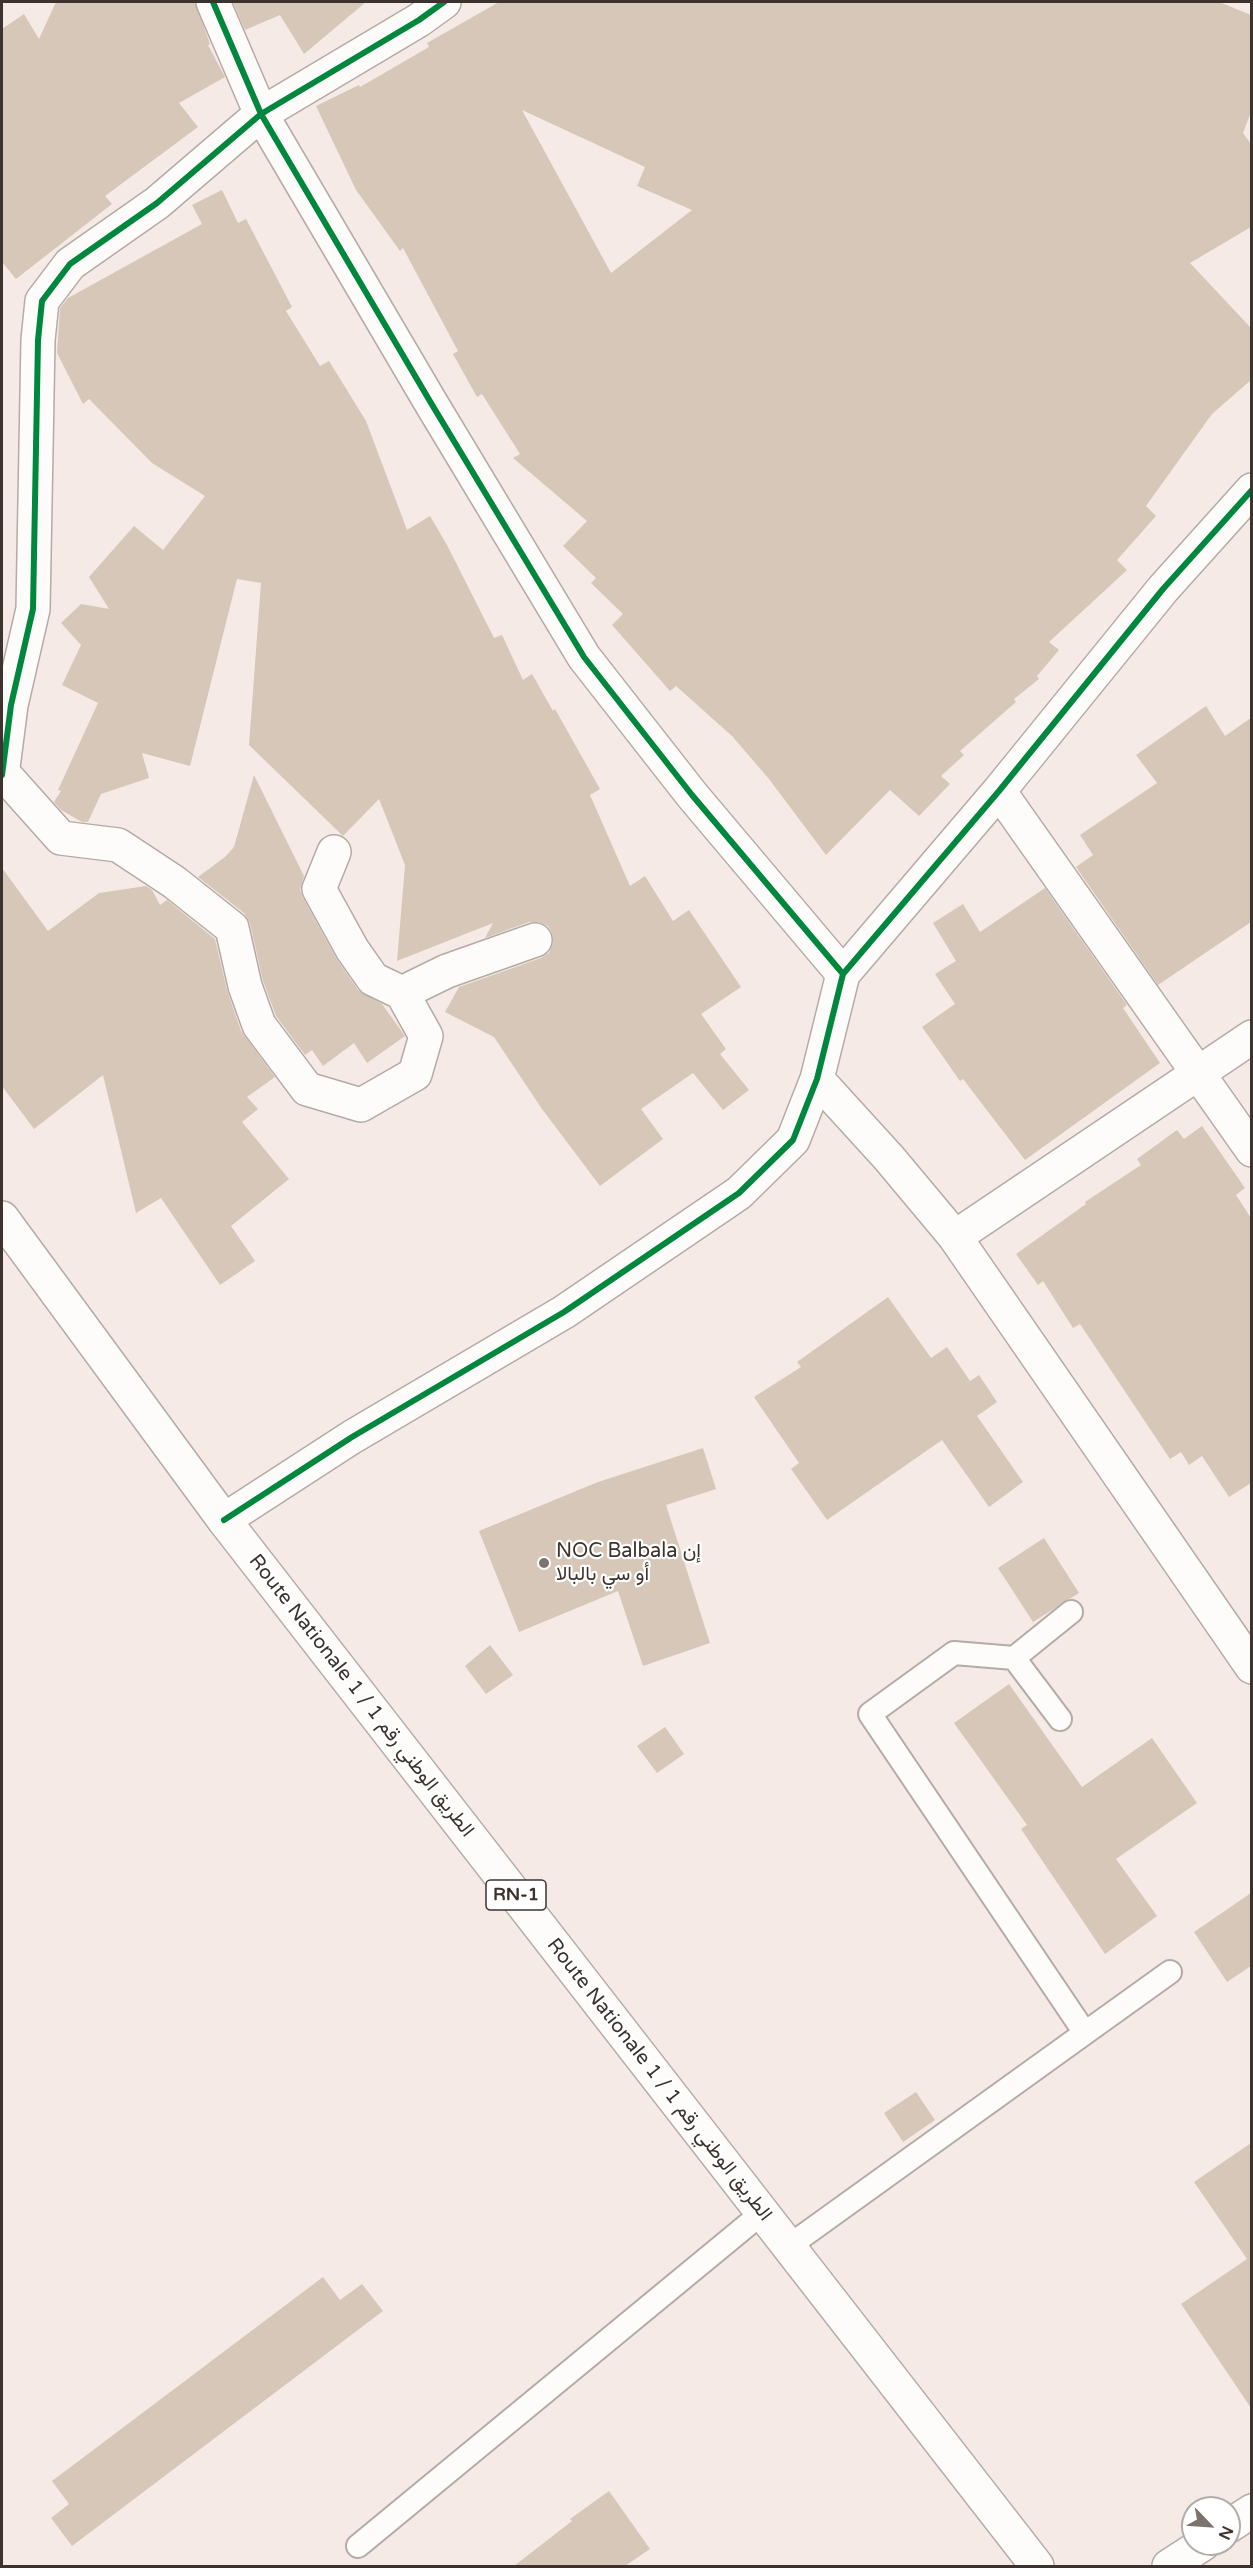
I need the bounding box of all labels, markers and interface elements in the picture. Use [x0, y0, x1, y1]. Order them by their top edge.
place label: NOC Balbala إن أو سي بالبالا [556, 1540, 701, 1587]
street label: Route Nationale 1 / الطريق الوطني رقم 1 [243, 1550, 479, 1842]
marker: NOC Balbala إن أو سي بالبالا [537, 1556, 551, 1570]
road number: RN-1 [486, 1880, 546, 1910]
street label: Route Nationale 1 / الطريق الوطني رقم 1 [541, 1934, 777, 2226]
north arrow [1181, 2496, 1241, 2556]
text: N [1214, 2523, 1237, 2543]

